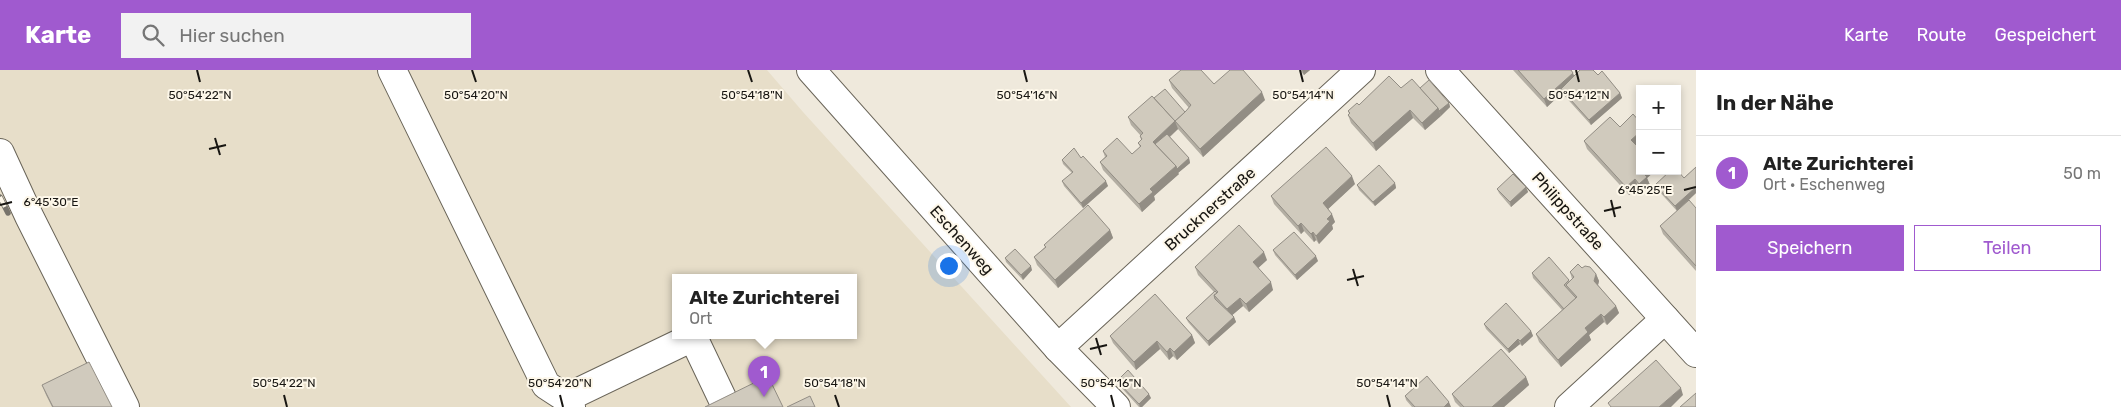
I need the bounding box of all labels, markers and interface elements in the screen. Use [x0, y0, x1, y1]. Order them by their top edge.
search box [121, 13, 471, 58]
text: Karte [25, 21, 91, 49]
icon: search [139, 21, 167, 49]
text: Hier suchen [179, 24, 285, 47]
text: Karte [1844, 24, 1888, 46]
text: Route [1916, 24, 1966, 46]
text: Gespeichert [1994, 24, 2096, 46]
map controls [1636, 85, 1681, 175]
button: + [1636, 85, 1681, 130]
text: 50°54'22"N [168, 88, 232, 102]
text: 50°54'20"N [444, 88, 508, 102]
text: 50°54'18"N [721, 88, 783, 102]
text: 50°54'16"N [996, 88, 1058, 102]
text: 50°54'14"N [1272, 88, 1334, 102]
text: 50°54'12"N [1548, 88, 1610, 102]
text: In der Nähe [1716, 90, 1834, 115]
button: − [1636, 130, 1681, 175]
text: Alte Zurichterei [1763, 152, 1914, 175]
street label: Brucknerstraße [1161, 163, 1259, 255]
text: 1 [1728, 164, 1736, 183]
text: 50 m [2063, 164, 2101, 183]
street label: Philippstraße [1528, 168, 1608, 254]
text: Ort · Eschenweg [1763, 175, 1885, 194]
text: 6°45'25"E [1618, 183, 1672, 197]
text: 6°45'30"E [23, 195, 79, 209]
street label: Eschenweg [926, 202, 998, 278]
button: Speichern [1716, 225, 1904, 271]
button: Teilen [1914, 225, 2101, 271]
your location [936, 253, 962, 279]
popup [672, 274, 857, 339]
text: Alte Zurichterei [689, 286, 840, 309]
text: Ort [689, 309, 712, 328]
pin: 1 [748, 356, 780, 397]
text: 50°54'22"N [252, 376, 316, 390]
text: 50°54'20"N [528, 376, 592, 390]
text: 50°54'18"N [804, 376, 866, 390]
text: 50°54'16"N [1080, 376, 1142, 390]
text: 50°54'14"N [1356, 376, 1418, 390]

